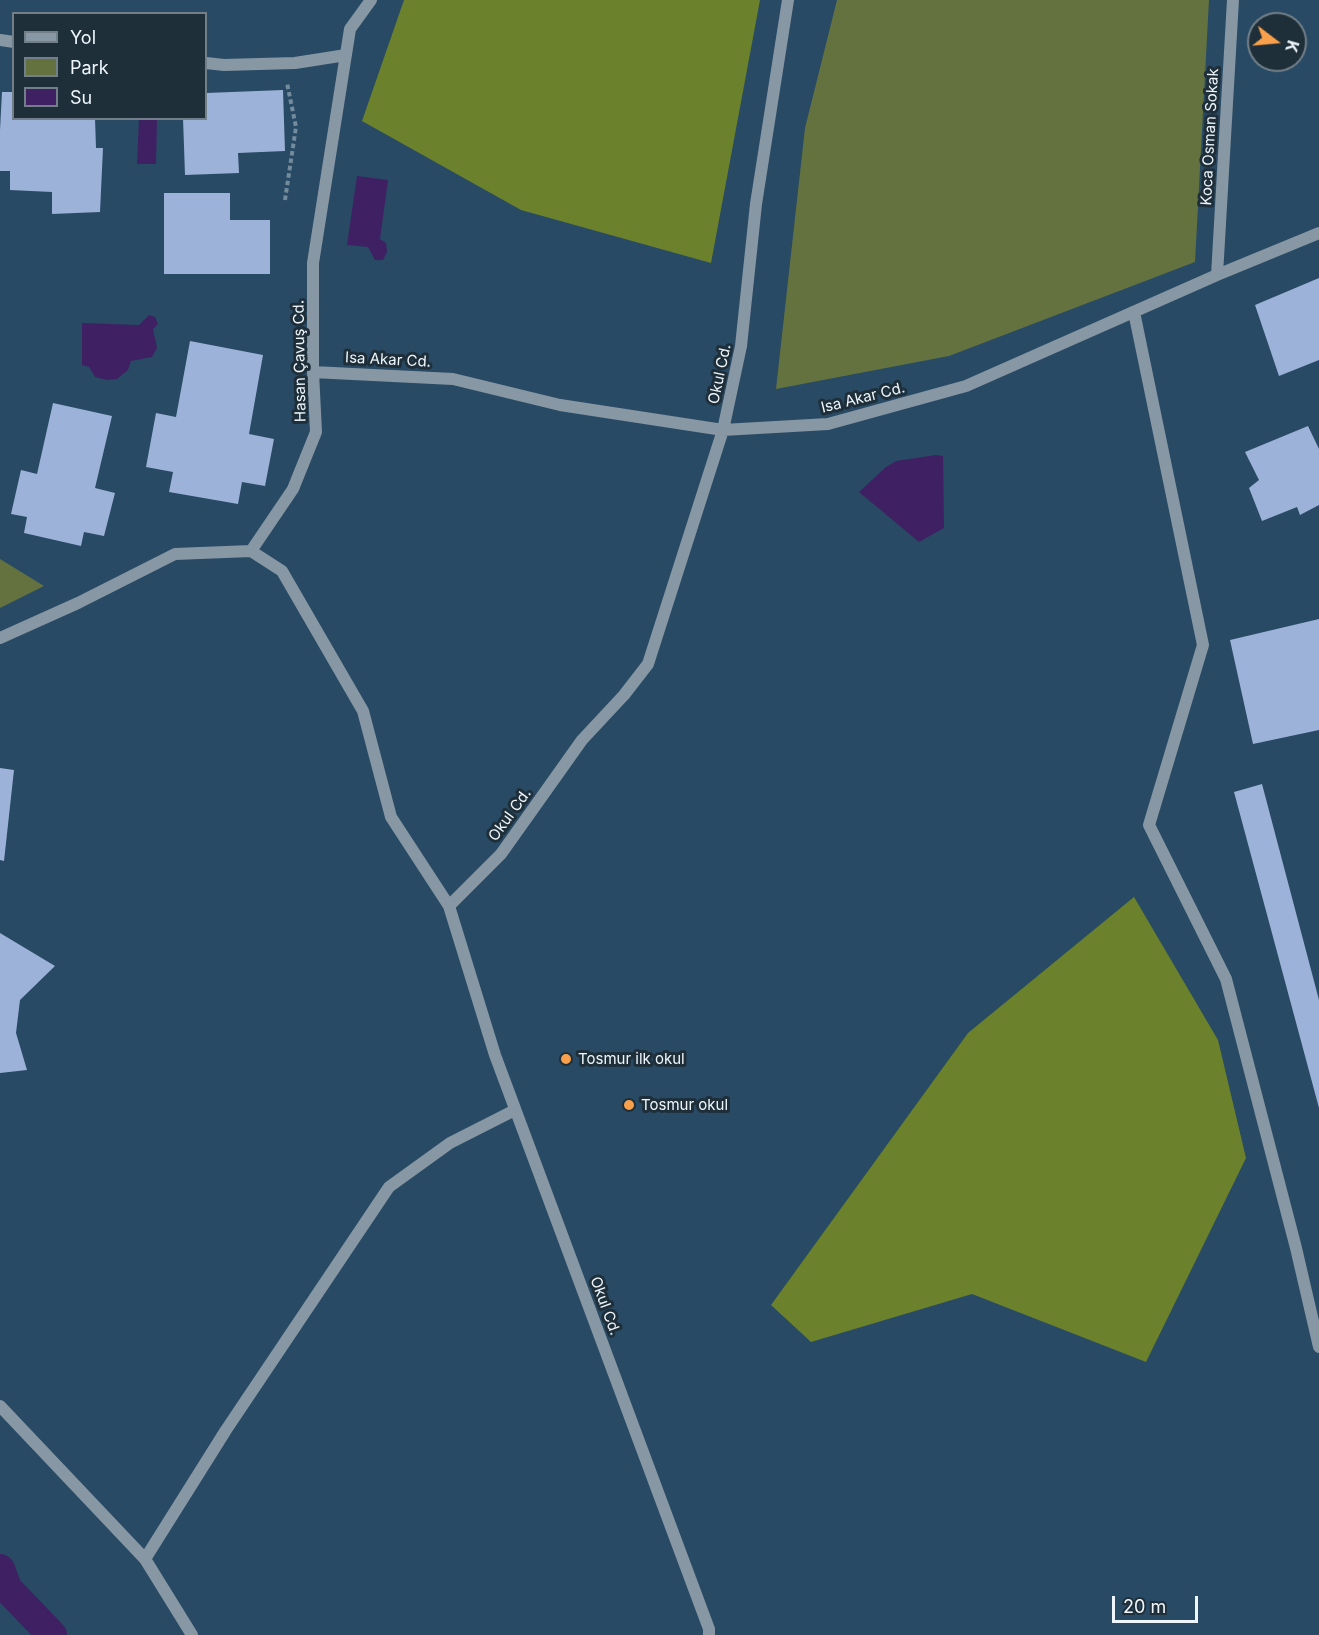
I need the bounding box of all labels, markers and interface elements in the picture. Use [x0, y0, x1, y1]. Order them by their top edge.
legend [12, 12, 207, 120]
north arrow [1247, 12, 1307, 72]
text: Yol [70, 27, 96, 48]
text: K [1281, 38, 1304, 55]
text: Park [70, 57, 109, 78]
street label: Koca Osman Sokak [1197, 68, 1223, 206]
text: Su [70, 87, 92, 108]
street label: Hasan Çavuş Cd. [290, 300, 310, 422]
street label: Okul Cd. [705, 342, 735, 406]
street label: Isa Akar Cd. [345, 349, 431, 371]
street label: Isa Akar Cd. [819, 379, 907, 417]
street label: Okul Cd. [485, 785, 535, 845]
place label: Tosmur ilk okul [578, 1050, 685, 1068]
marker: Tosmur ilk okul [559, 1052, 573, 1066]
place label: Tosmur okul [641, 1096, 728, 1114]
marker: Tosmur okul [622, 1098, 636, 1112]
street label: Okul Cd. [586, 1274, 624, 1338]
scale bar [1115, 1584, 1200, 1622]
text: 20 m [1123, 1596, 1166, 1617]

